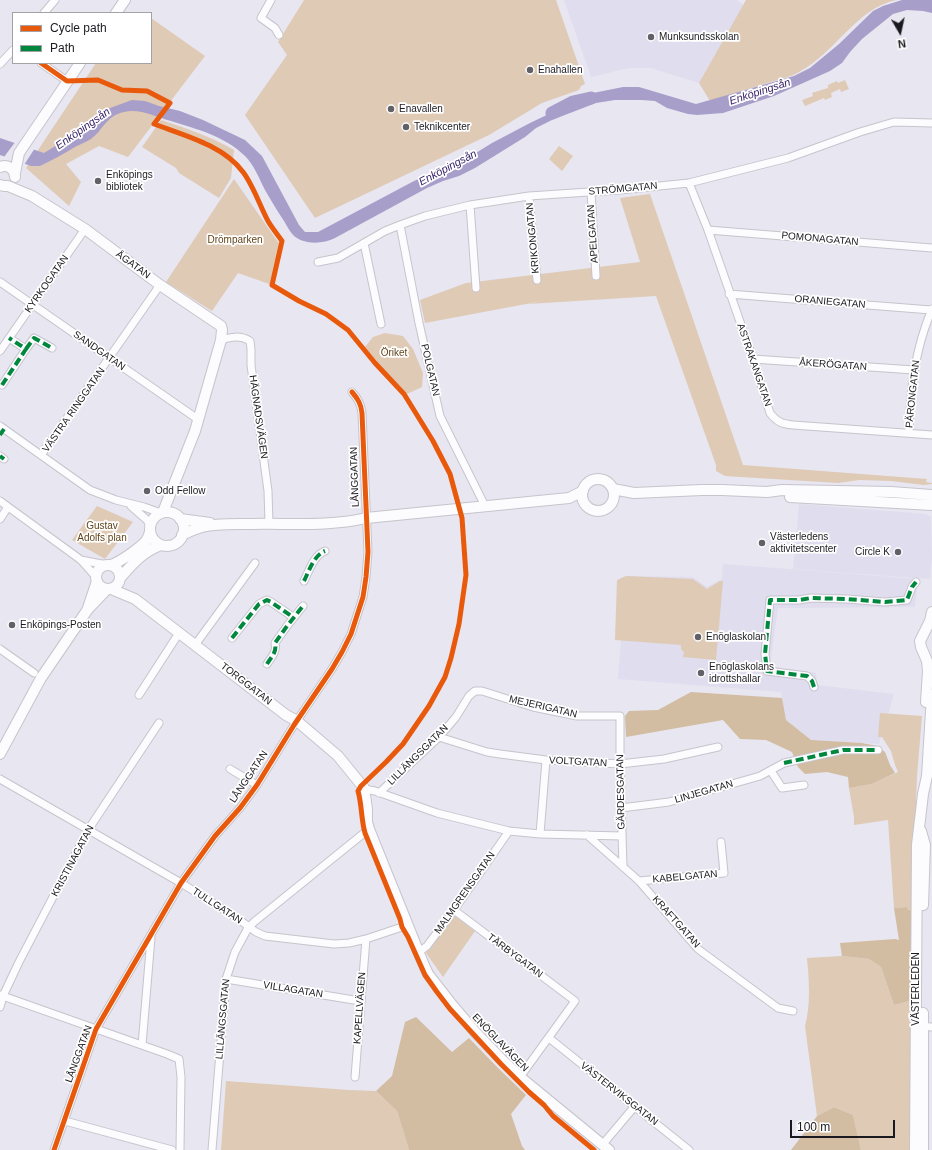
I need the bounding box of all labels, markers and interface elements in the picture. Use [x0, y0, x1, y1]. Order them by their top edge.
legend [12, 12, 152, 64]
north arrow [880, 12, 920, 52]
text: Cycle path [50, 21, 107, 35]
place label: Munksundsskolan [659, 31, 739, 43]
marker: Munksundsskolan [646, 32, 656, 42]
text: N [897, 37, 907, 50]
text: Path [50, 41, 75, 55]
place label: Enahallen [538, 64, 582, 76]
marker: Enahallen [525, 65, 535, 75]
water label: Enköpingsån [728, 76, 792, 108]
place label: Enavallen [399, 103, 443, 115]
marker: Enavallen [386, 104, 396, 114]
water label: Enköpingsån [53, 105, 113, 153]
place label: Teknikcenter [414, 121, 470, 133]
marker: Teknikcenter [401, 122, 411, 132]
water label: Enköpingsån [417, 147, 479, 189]
place label: Enköpings bibliotek [106, 169, 153, 192]
marker: Enköpings bibliotek [93, 176, 103, 186]
street label: STRÖMGATAN [588, 180, 658, 198]
street label: KRIKONGATAN [524, 202, 542, 274]
street label: APELGATAN [585, 204, 601, 264]
street label: POMONAGATAN [781, 230, 859, 248]
park label: Drömparken [207, 234, 263, 246]
street label: ÅGATAN [113, 248, 153, 282]
street label: KYRKOGATAN [23, 253, 71, 315]
street label: ORANIEGATAN [794, 293, 866, 311]
street label: ASTRAKANGATAN [734, 322, 774, 408]
street label: SANDGATAN [71, 329, 127, 373]
street label: POLGATAN [418, 343, 442, 397]
park label: Öriket [381, 347, 407, 359]
street label: ÅKERÖGATAN [799, 357, 867, 373]
street label: PÄRONGATAN [903, 359, 923, 429]
street label: VÄSTRA RINGGATAN [40, 365, 108, 455]
street label: HÄGNADSVÄGEN [246, 374, 270, 460]
street label: LÅNGGATAN [348, 447, 362, 507]
place label: Odd Fellow [155, 485, 206, 497]
marker: Odd Fellow [142, 486, 152, 496]
park label: Gustav Adolfs plan [77, 520, 127, 544]
place label: Västerledens aktivitetscenter [770, 531, 837, 554]
marker: Västerledens aktivitetscenter [757, 538, 767, 548]
place label: Circle K [855, 546, 890, 558]
marker: Circle K [893, 547, 903, 557]
place label: Enköpings-Posten [20, 619, 101, 631]
marker: Enköpings-Posten [7, 620, 17, 630]
place label: Enöglaskolan [706, 631, 766, 643]
marker: Enöglaskolan [693, 632, 703, 642]
street label: TORGGATAN [218, 660, 274, 708]
place label: Enöglaskolans idrottshallar [709, 661, 774, 684]
marker: Enöglaskolans idrottshallar [696, 668, 706, 678]
street label: MEJERIGATAN [508, 693, 578, 721]
street label: LILLÄNGSGATAN [385, 722, 451, 788]
street label: LÅNGGATAN [227, 749, 271, 805]
street label: VOLTGATAN [549, 754, 607, 770]
street label: GÄRDESGATAN [614, 754, 628, 830]
street label: LINJEGATAN [673, 778, 735, 806]
street label: KRISTINAGATAN [49, 823, 97, 899]
street label: MALMGRENSGATAN [432, 850, 498, 936]
street label: KABELGATAN [652, 868, 718, 886]
street label: TULLGATAN [190, 885, 244, 927]
street label: KRAFTGATAN [650, 894, 702, 950]
street label: TÄRBYGATAN [485, 931, 545, 981]
street label: VÄSTERLEDEN [910, 952, 922, 1026]
street label: KAPELLVÄGEN [352, 972, 368, 1044]
street label: LILLÄNGSGATAN [214, 978, 232, 1060]
street label: VILLAGATAN [262, 979, 324, 1001]
street label: ENÖGLAVÄGEN [469, 1012, 531, 1074]
street label: LÅNGGATAN [63, 1024, 95, 1084]
street label: VÄSTERVIKSGATAN [578, 1060, 660, 1128]
scale bar [792, 1112, 897, 1138]
text: 100 m [797, 1120, 830, 1134]

